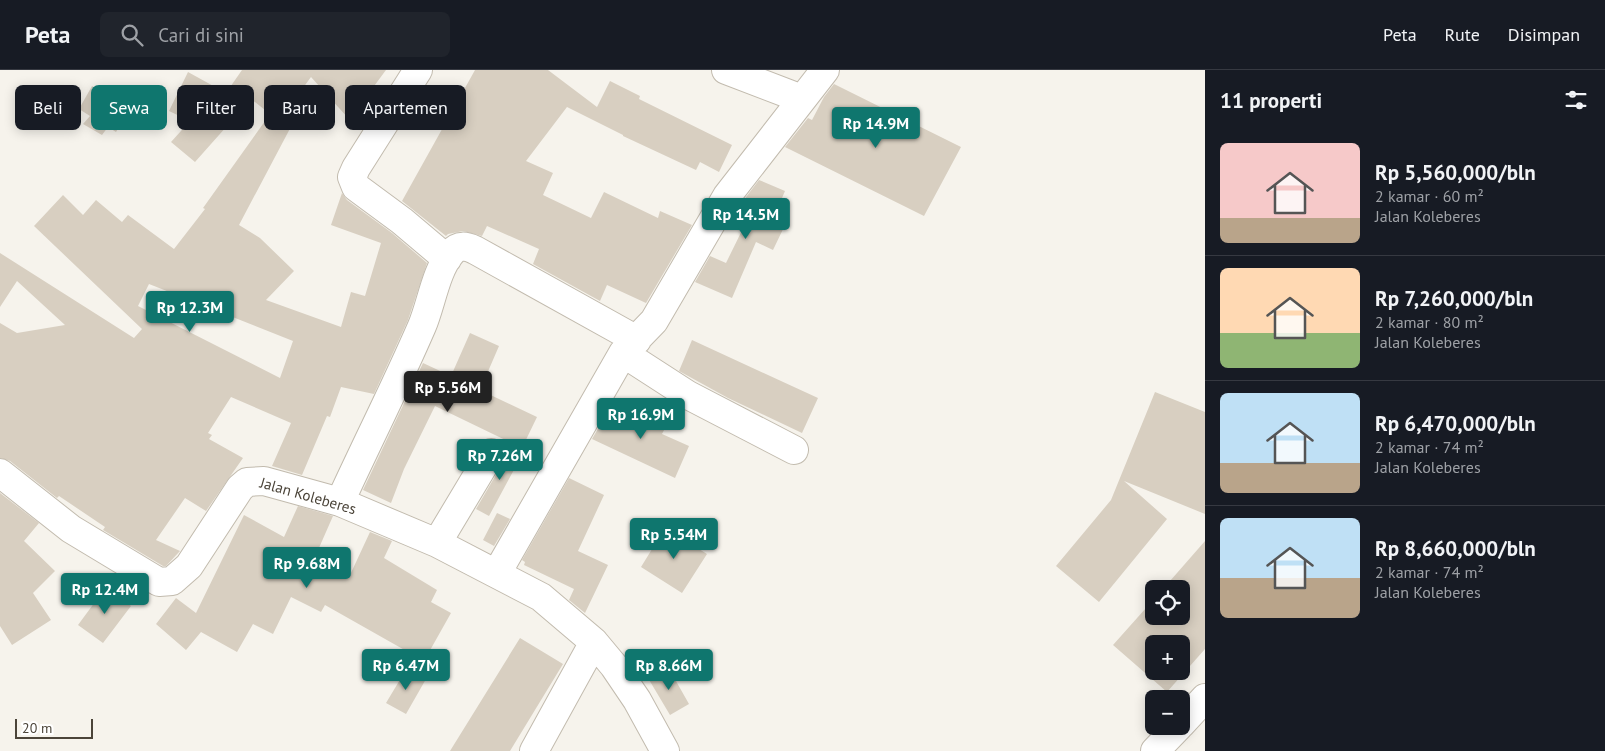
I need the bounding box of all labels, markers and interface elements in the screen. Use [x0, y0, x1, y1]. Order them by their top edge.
search box [100, 12, 450, 57]
text: Peta [25, 19, 70, 50]
icon: search [118, 21, 146, 49]
text: Cari di sini [158, 23, 244, 47]
text: Peta [1383, 23, 1417, 46]
text: Rute [1445, 23, 1480, 46]
text: Disimpan [1508, 23, 1580, 46]
chip: Beli [15, 85, 81, 130]
chip: Sewa [91, 85, 167, 130]
chip: Filter [177, 85, 254, 130]
chip: Baru [264, 85, 335, 130]
chip: Apartemen [345, 85, 466, 130]
icon: filters [1562, 86, 1590, 114]
text: 11 properti [1220, 87, 1322, 114]
pin: Rp 14.9M [824, 106, 928, 149]
text: Rp 14.9M [843, 113, 909, 133]
text: Rp 5,560,000/bln [1375, 159, 1536, 186]
icon: home [1260, 163, 1320, 223]
text: 2 kamar · 60 m² [1375, 186, 1484, 206]
pin: Rp 14.5M [694, 198, 798, 240]
text: Rp 14.5M [713, 204, 779, 224]
text: Jalan Koleberes [1375, 206, 1481, 226]
text: Rp 7,260,000/bln [1375, 285, 1533, 312]
icon: home [1260, 288, 1320, 348]
pin: Rp 12.3M [138, 290, 242, 333]
text: Rp 12.3M [157, 297, 223, 317]
text: 2 kamar · 80 m² [1375, 312, 1484, 332]
text: Jalan Koleberes [1375, 332, 1481, 352]
pin: Rp 5.56M [396, 370, 500, 413]
text: Rp 5.56M [415, 377, 481, 397]
pin: Rp 16.9M [589, 398, 693, 440]
text: Rp 16.9M [608, 404, 674, 424]
text: Rp 6,470,000/bln [1375, 410, 1536, 437]
icon: home [1260, 413, 1320, 473]
text: 2 kamar · 74 m² [1375, 437, 1484, 457]
pin: Rp 7.26M [448, 438, 552, 481]
text: Rp 7.26M [468, 445, 532, 465]
text: Jalan Koleberes [1375, 457, 1481, 477]
street label: Jalan Koleberes [257, 472, 358, 518]
pin: Rp 5.54M [622, 518, 726, 560]
text: Rp 5.54M [641, 524, 707, 544]
text: Rp 8,660,000/bln [1375, 535, 1536, 562]
icon: home [1260, 538, 1320, 598]
pin: Rp 9.68M [255, 546, 359, 589]
text: Rp 9.68M [274, 553, 340, 573]
text: 2 kamar · 74 m² [1375, 562, 1484, 582]
pin: Rp 12.4M [53, 572, 157, 615]
text: Rp 12.4M [72, 579, 138, 599]
map controls [1145, 580, 1190, 735]
button: locate [1145, 580, 1190, 625]
text: Jalan Koleberes [1375, 582, 1481, 602]
button: + [1145, 635, 1190, 680]
pin: Rp 6.47M [354, 648, 458, 691]
pin: Rp 8.66M [617, 648, 721, 691]
text: Rp 6.47M [373, 655, 439, 675]
text: Rp 8.66M [636, 655, 702, 675]
button: − [1145, 690, 1190, 735]
scale bar [15, 716, 92, 739]
text: 20 m [22, 719, 52, 737]

